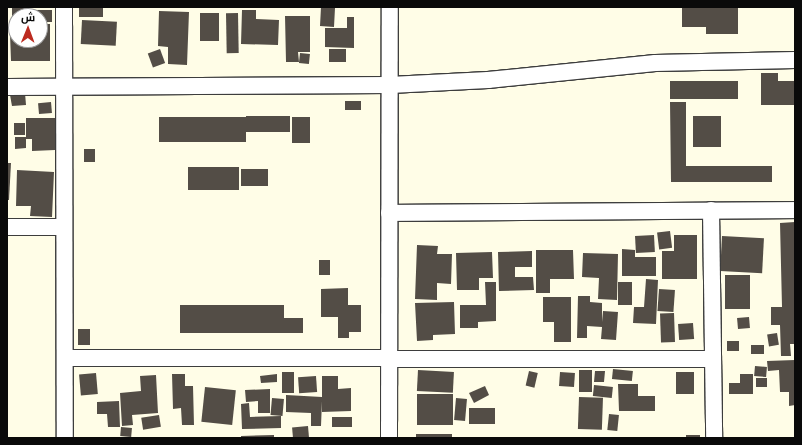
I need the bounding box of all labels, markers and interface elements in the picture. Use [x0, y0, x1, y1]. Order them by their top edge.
north arrow [8, 8, 48, 48]
text: ش [21, 10, 35, 24]

